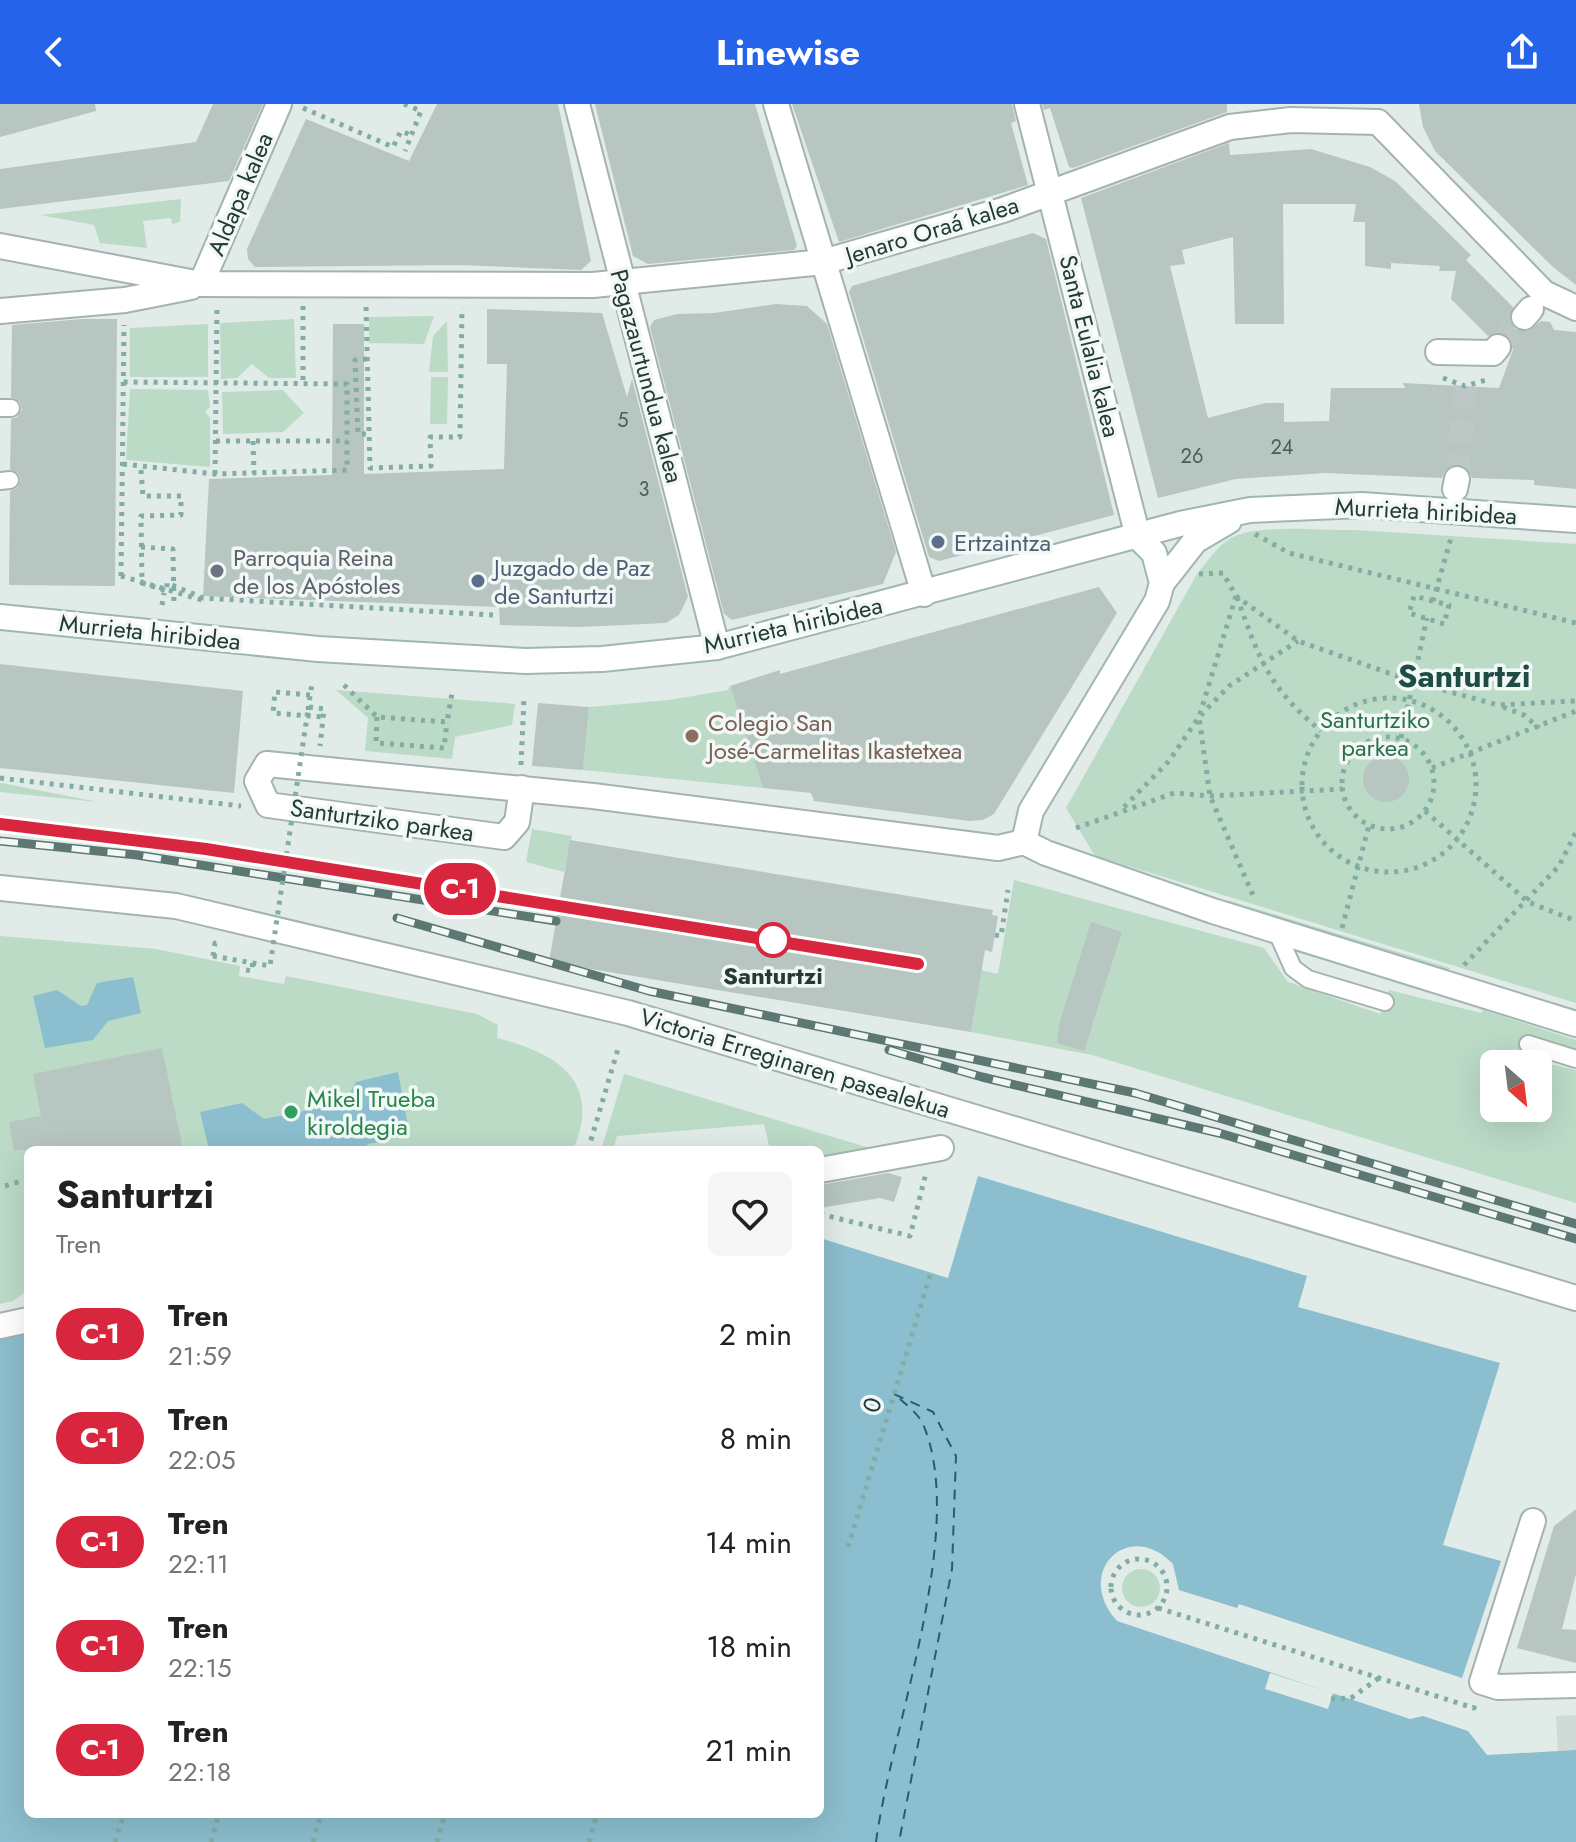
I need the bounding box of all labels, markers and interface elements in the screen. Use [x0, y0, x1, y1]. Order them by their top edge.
text: Linewise [716, 26, 860, 78]
icon: back [32, 30, 76, 74]
icon: share [1500, 30, 1544, 74]
street label: Aldapa kalea [198, 127, 282, 261]
street label: Jenaro Oraá kalea [838, 187, 1023, 274]
street label: Santa Eulalia kalea [1050, 251, 1130, 441]
street label: Pagazaurtundua kalea [602, 265, 692, 487]
house number: 5 [617, 406, 629, 435]
house number: 24 [1270, 433, 1294, 462]
house number: 26 [1181, 442, 1203, 471]
house number: 3 [639, 475, 650, 504]
street label: Murrieta hiribidea [1334, 489, 1518, 533]
place label: Ertzaintza [954, 525, 1051, 560]
marker: Ertzaintza [929, 533, 947, 551]
place label: Parroquia Reina de los Apóstoles [233, 540, 400, 603]
place label: Juzgado de Paz de Santurtzi [491, 550, 651, 613]
marker: Parroquia Reina de los Apóstoles [208, 562, 226, 580]
marker: Juzgado de Paz de Santurtzi [469, 572, 487, 590]
street label: Murrieta hiribidea [700, 587, 886, 663]
street label: Murrieta hiribidea [57, 605, 243, 659]
district label: Santurtzi [1397, 653, 1531, 699]
park label: Santurtziko parkea [1320, 702, 1430, 765]
place label: Colegio San José-Carmelitas Ikastetxea [705, 705, 962, 768]
marker: Colegio San José-Carmelitas Ikastetxea [683, 727, 701, 745]
street label: Santurtziko parkea [288, 790, 476, 850]
line badge: C-1 [414, 863, 506, 915]
text: C-1 [440, 868, 480, 909]
marker: Santurtzi [756, 923, 790, 957]
place label: Santurtzi [723, 958, 823, 993]
street label: Victoria Erreginaren pasealekua [636, 999, 954, 1127]
north arrow [1480, 1050, 1552, 1122]
map controls [1480, 1050, 1552, 1122]
place label: Mikel Trueba kiroldegia [307, 1081, 436, 1144]
marker: Mikel Trueba kiroldegia [282, 1103, 300, 1121]
text: Santurtzi [56, 1167, 214, 1222]
button: heart [708, 1172, 792, 1256]
text: Tren [56, 1225, 102, 1263]
text: Tren [168, 1294, 229, 1337]
text: C-1 [80, 1313, 120, 1354]
text: 2 min [719, 1313, 792, 1356]
text: 21:59 [168, 1337, 232, 1375]
street label: 0 [853, 1393, 891, 1417]
text: Tren [168, 1398, 229, 1441]
text: C-1 [80, 1417, 120, 1458]
text: 8 min [720, 1417, 792, 1460]
text: 22:05 [168, 1441, 236, 1479]
text: Tren [168, 1502, 229, 1545]
text: C-1 [80, 1521, 120, 1562]
text: 14 min [705, 1521, 792, 1564]
text: 22:11 [168, 1545, 229, 1583]
text: Tren [168, 1606, 229, 1649]
text: C-1 [80, 1625, 120, 1666]
text: 18 min [706, 1625, 792, 1668]
text: 22:15 [168, 1649, 232, 1687]
text: Tren [168, 1710, 229, 1753]
text: C-1 [80, 1729, 120, 1770]
text: 21 min [705, 1729, 792, 1772]
text: 22:18 [168, 1753, 231, 1791]

